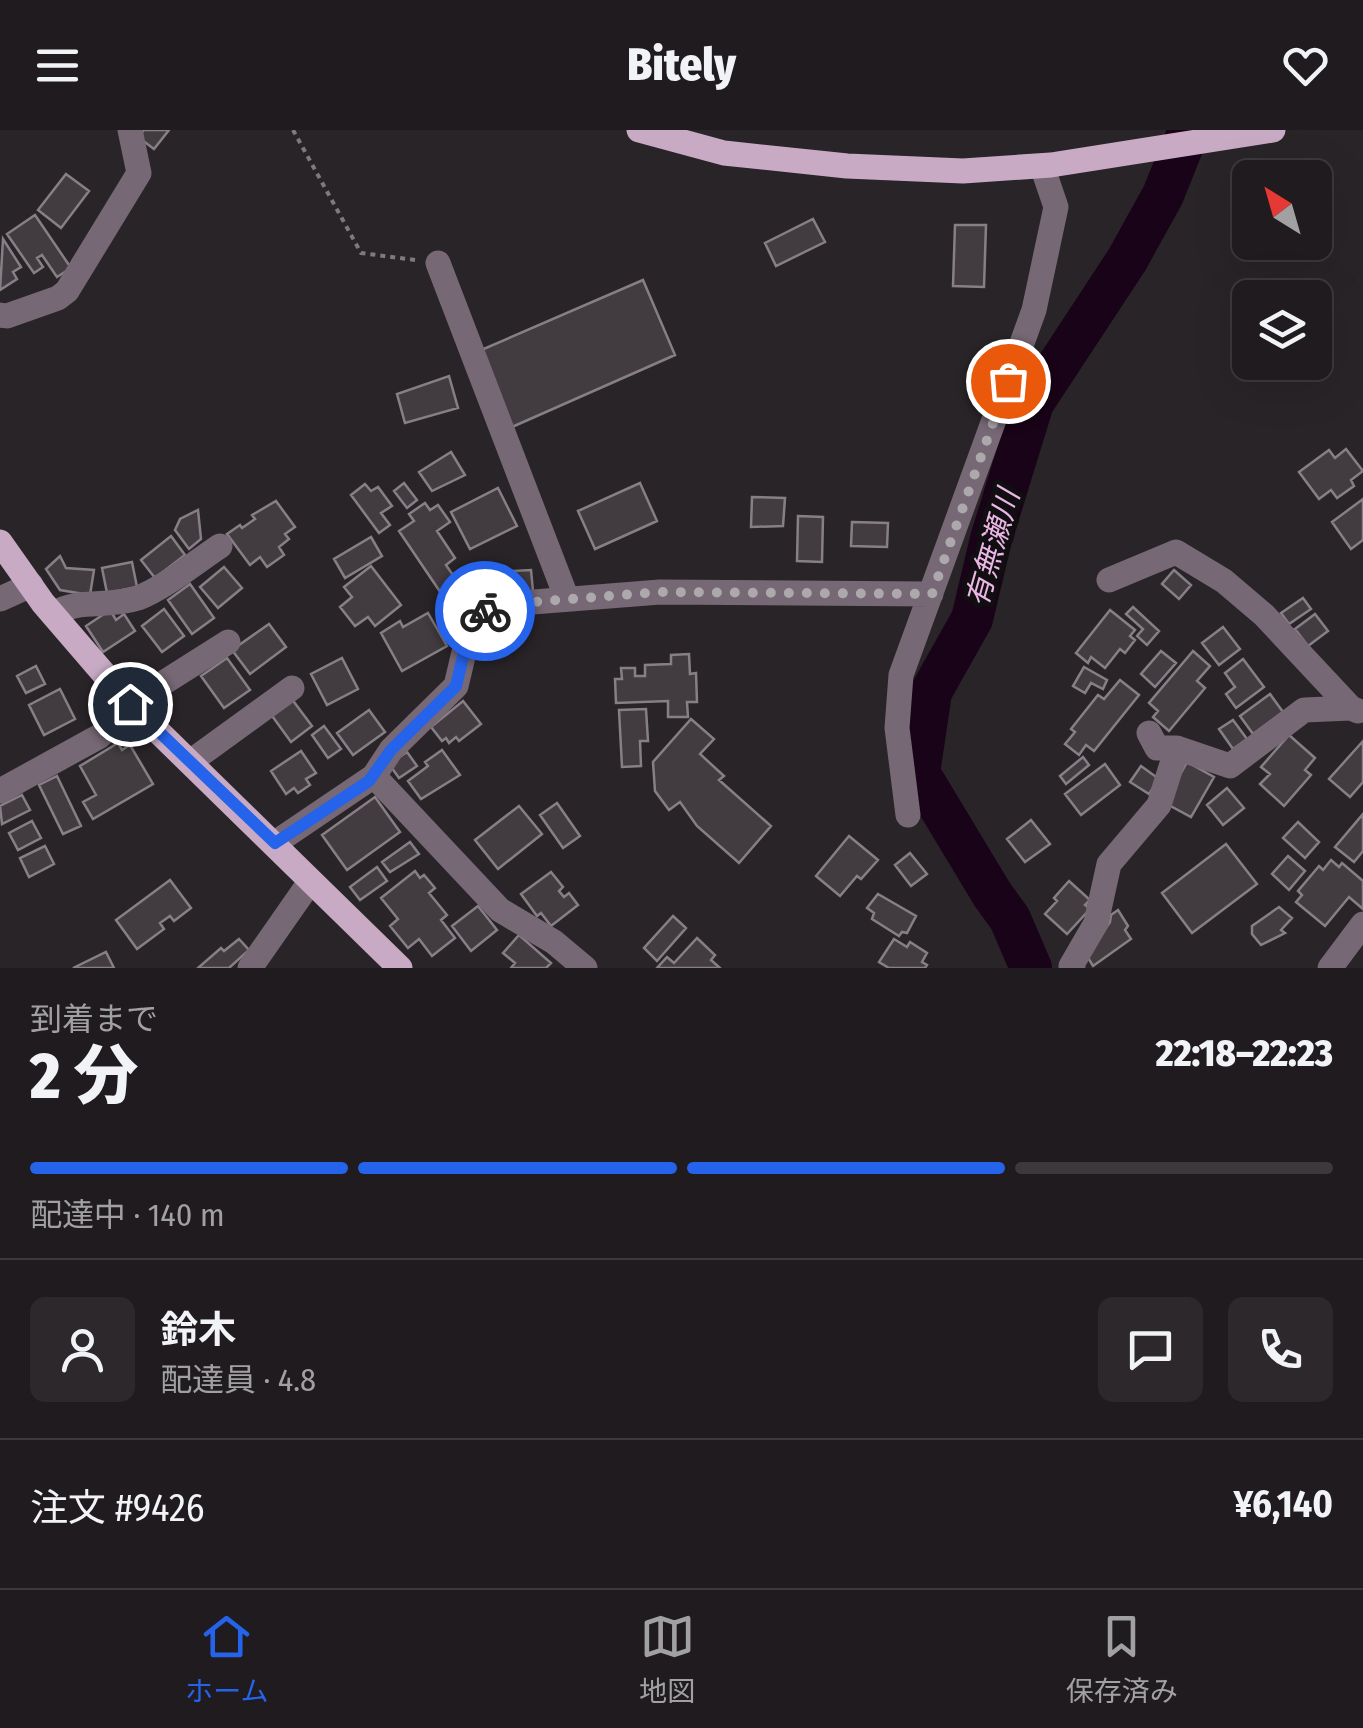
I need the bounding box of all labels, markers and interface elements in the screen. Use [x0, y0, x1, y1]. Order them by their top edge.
icon: menu [30, 38, 85, 93]
text: Bitely [627, 38, 736, 92]
icon: heart [1278, 38, 1333, 93]
north arrow [1232, 160, 1332, 260]
map controls [1232, 160, 1332, 380]
button: layers [1232, 280, 1332, 380]
pin [966, 339, 1051, 424]
icon: bag [981, 354, 1036, 409]
water label: 有無瀬川 [959, 482, 1028, 611]
courier [435, 561, 535, 661]
icon: bike [458, 584, 513, 639]
pin [88, 662, 173, 747]
icon: home [103, 677, 158, 732]
text: 到着まで [30, 1000, 158, 1038]
text: 22:18–22:23 [1156, 1030, 1333, 1076]
text: 2 分 [30, 1037, 139, 1115]
text: 配達中 · 140 m [30, 1196, 225, 1234]
button: person [30, 1297, 135, 1402]
button: chat [1098, 1297, 1203, 1402]
button: phone [1228, 1297, 1333, 1402]
text: 鈴木 [160, 1307, 236, 1353]
text: 配達員 · 4.8 [160, 1361, 316, 1399]
text: ¥6,140 [1233, 1481, 1333, 1527]
text: 注文 #9426 [30, 1485, 205, 1531]
tab: ホーム [185, 1609, 268, 1709]
tab: 地図 [639, 1609, 695, 1709]
tab: 保存済み [1066, 1609, 1178, 1709]

